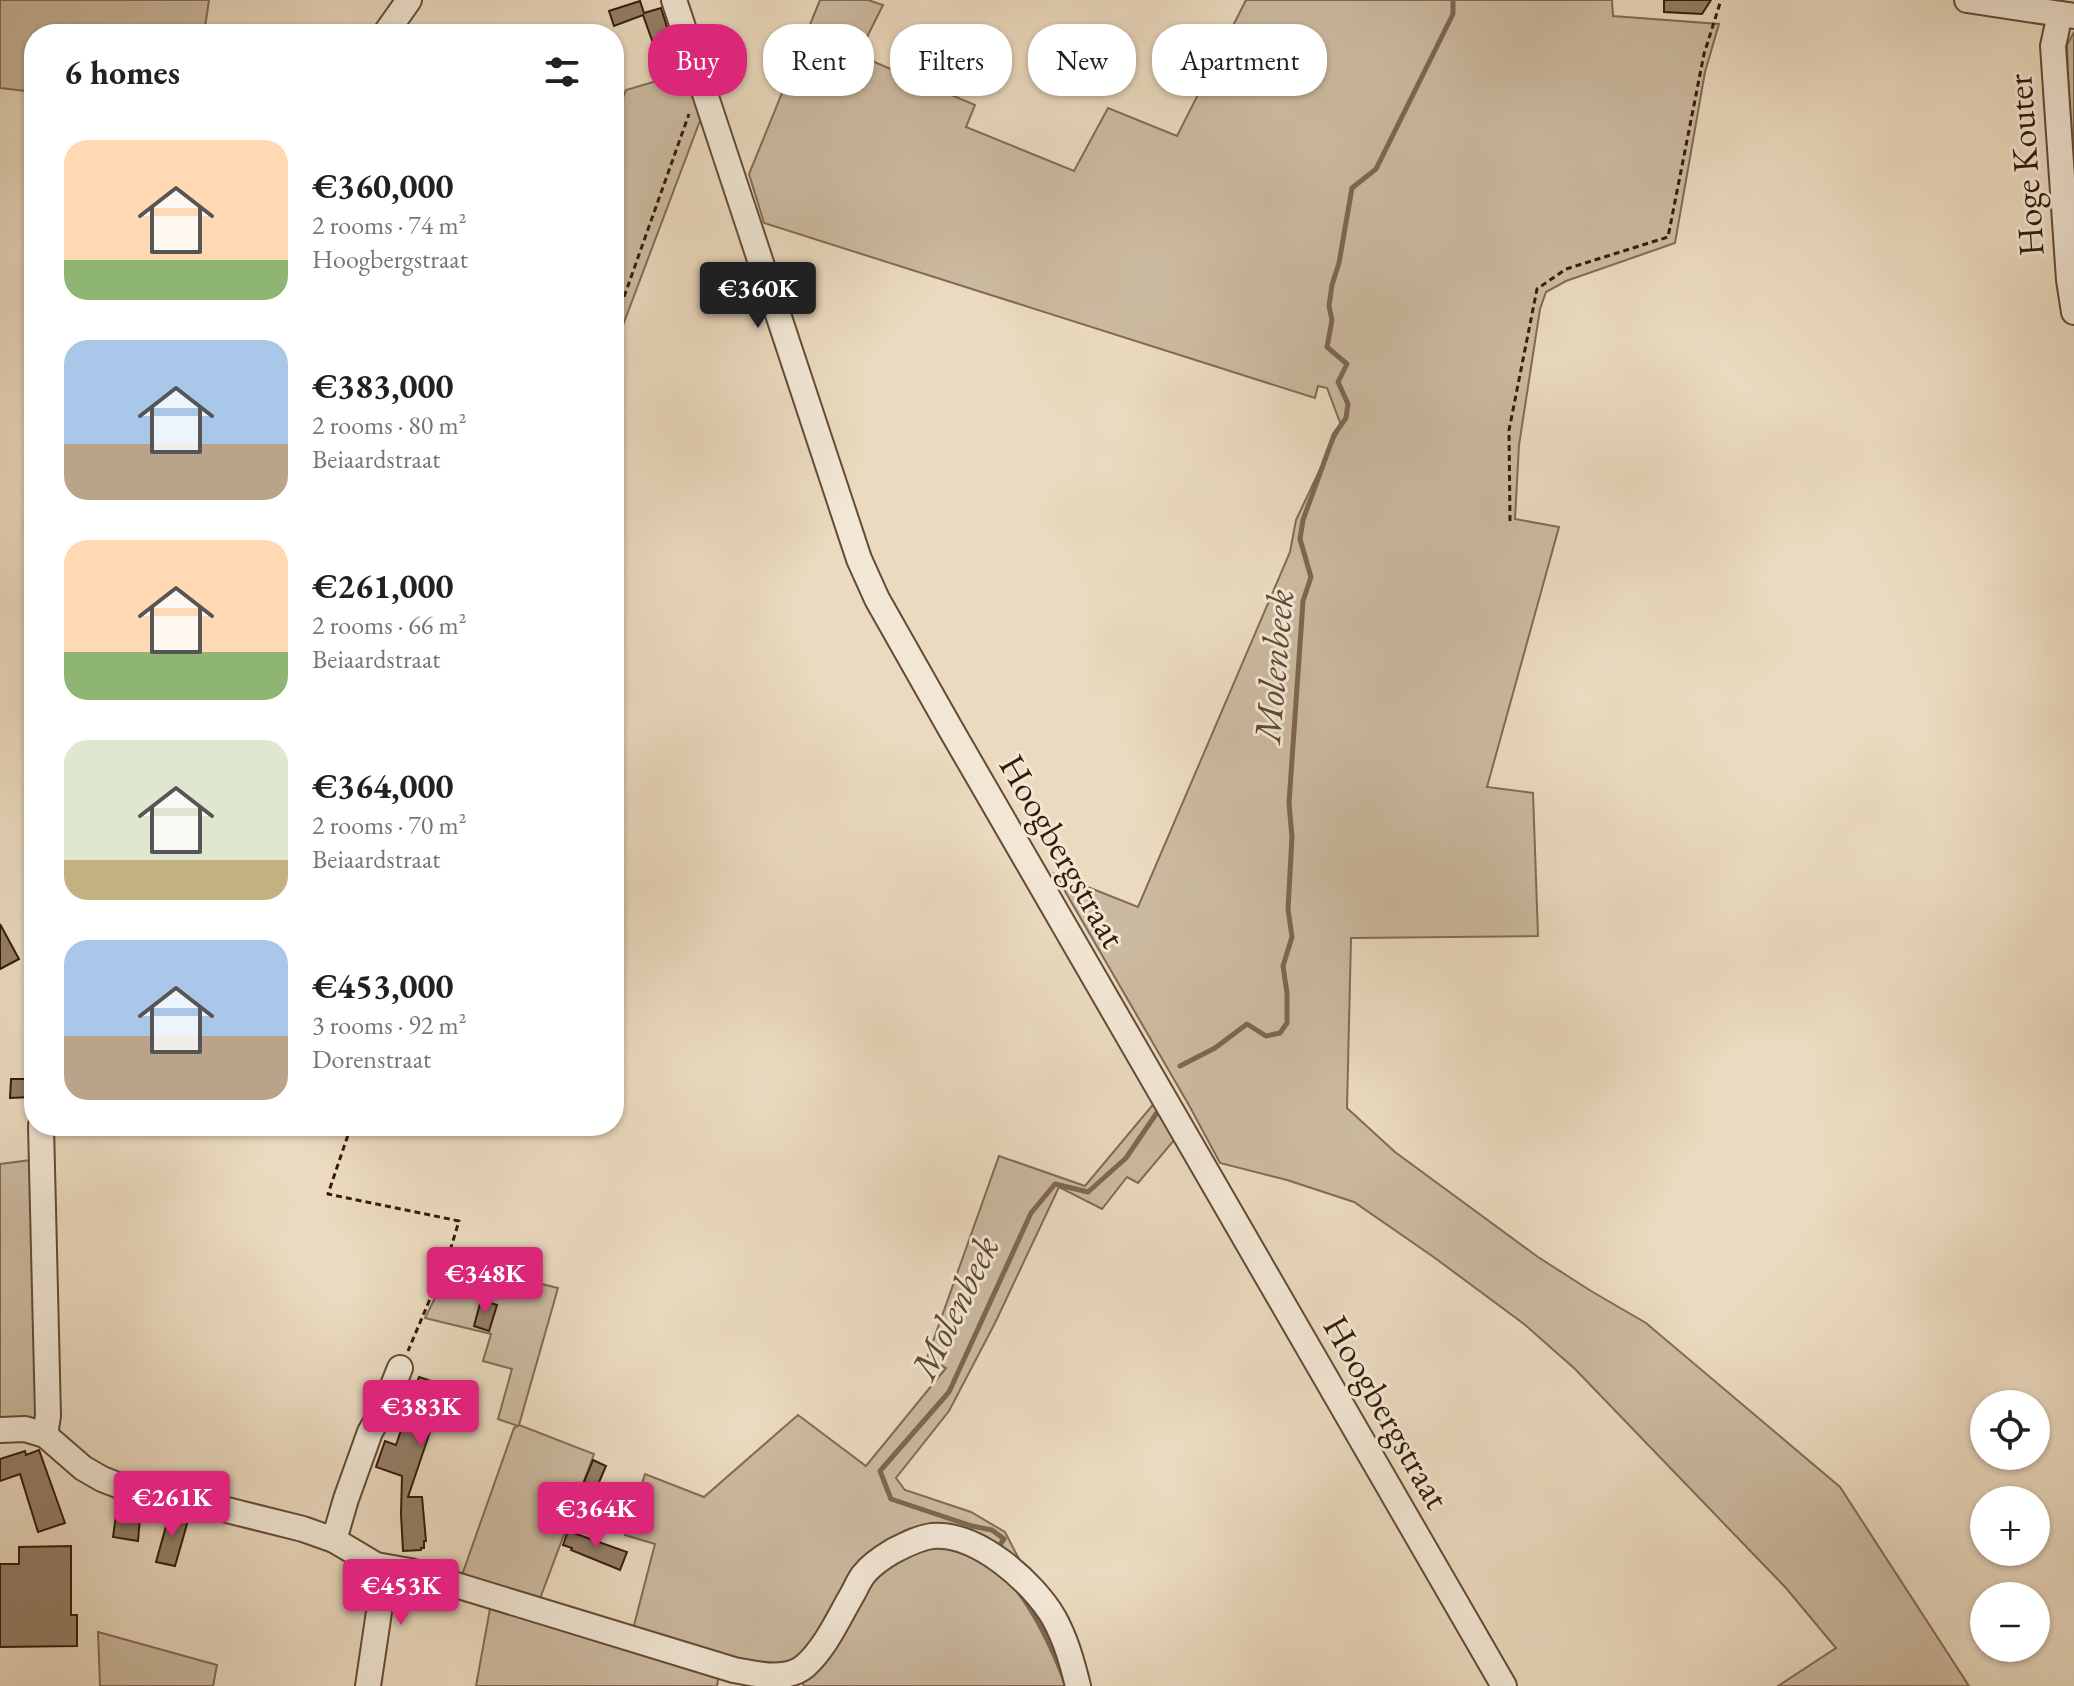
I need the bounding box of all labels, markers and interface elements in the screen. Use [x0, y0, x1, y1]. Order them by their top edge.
chip: Buy [648, 24, 747, 96]
chip: Rent [763, 24, 874, 96]
chip: Filters [890, 24, 1012, 96]
chip: New [1028, 24, 1136, 96]
chip: Apartment [1152, 24, 1327, 96]
text: 6 homes [64, 50, 180, 94]
icon: filters [540, 50, 584, 94]
street label: Hoge Kouter [1995, 72, 2055, 258]
text: €360,000 [312, 164, 453, 208]
icon: home [128, 172, 224, 268]
text: 2 rooms · 74 m² [312, 208, 467, 242]
text: Hoogbergstraat [312, 242, 468, 276]
pin: €360K [702, 262, 814, 330]
text: €360K [718, 271, 798, 305]
text: €383,000 [312, 364, 453, 408]
icon: home [128, 372, 224, 468]
text: 2 rooms · 80 m² [312, 408, 467, 442]
text: Beiaardstraat [312, 442, 441, 476]
text: €261,000 [312, 564, 453, 608]
icon: home [128, 572, 224, 668]
water label: Molenbeek [1242, 587, 1304, 747]
text: 2 rooms · 66 m² [312, 608, 467, 642]
text: Beiaardstraat [312, 642, 441, 676]
street label: Hoogbergstraat [989, 746, 1138, 957]
text: €364,000 [312, 764, 453, 808]
icon: home [128, 772, 224, 868]
text: 2 rooms · 70 m² [312, 808, 467, 842]
text: Beiaardstraat [312, 842, 441, 876]
text: €453,000 [312, 964, 453, 1008]
icon: home [128, 972, 224, 1068]
text: 3 rooms · 92 m² [312, 1008, 467, 1042]
text: Dorenstraat [312, 1042, 431, 1076]
water label: Molenbeek [897, 1227, 1010, 1389]
pin: €348K [429, 1247, 541, 1315]
text: €348K [445, 1256, 525, 1290]
street label: Hoogbergstraat [1313, 1307, 1462, 1518]
pin: €383K [365, 1380, 477, 1448]
text: €383K [381, 1389, 461, 1423]
map controls [1970, 1390, 2050, 1662]
button: locate [1970, 1390, 2050, 1470]
pin: €261K [116, 1471, 228, 1539]
text: €261K [132, 1480, 212, 1514]
pin: €364K [540, 1482, 652, 1550]
button: + [1970, 1486, 2050, 1566]
text: €364K [556, 1491, 636, 1525]
pin: €453K [345, 1559, 457, 1627]
text: €453K [361, 1568, 441, 1602]
button: − [1970, 1582, 2050, 1662]

